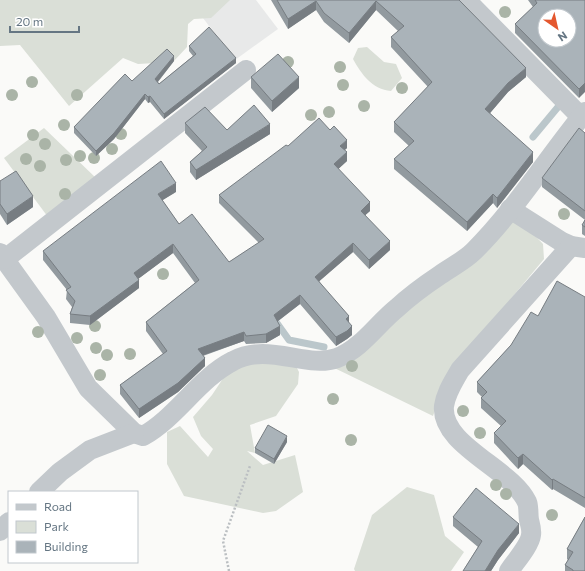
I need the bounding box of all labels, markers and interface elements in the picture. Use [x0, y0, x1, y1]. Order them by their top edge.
scale bar [10, 8, 79, 34]
north arrow [537, 8, 577, 48]
text: 20 m [16, 14, 43, 28]
text: N [556, 29, 570, 44]
legend [8, 491, 138, 563]
text: Road [44, 499, 72, 513]
text: Park [44, 519, 70, 533]
text: Building [44, 539, 88, 553]

